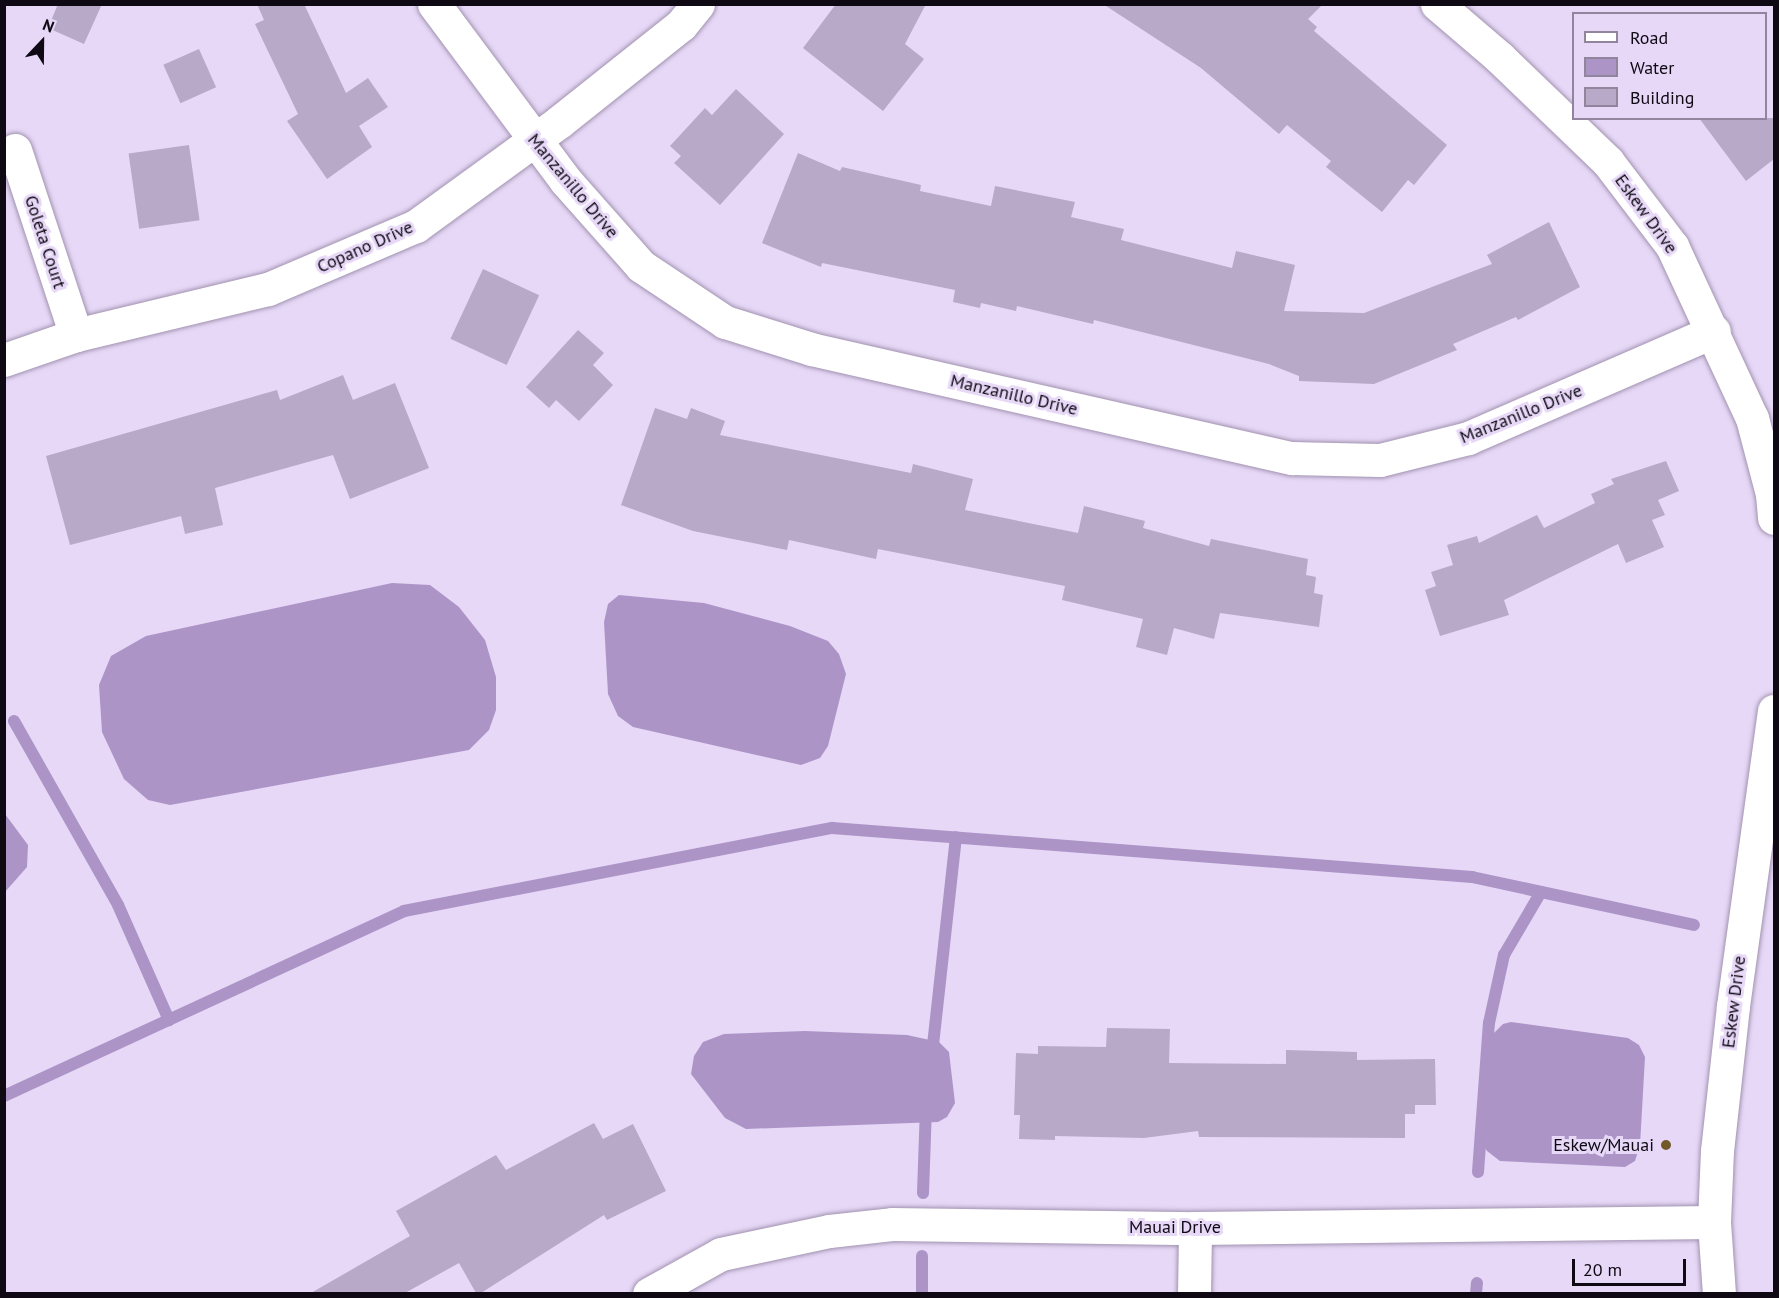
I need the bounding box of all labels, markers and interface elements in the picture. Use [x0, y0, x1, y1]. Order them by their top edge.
north arrow [12, 12, 72, 72]
legend [1572, 12, 1767, 120]
text: N [40, 14, 57, 37]
text: Road [1630, 26, 1668, 49]
text: Water [1630, 56, 1674, 79]
text: Building [1630, 86, 1694, 109]
street label: Manzanillo Drive [523, 129, 623, 243]
street label: Eskew Drive [1610, 170, 1682, 258]
street label: Goleta Court [20, 193, 70, 291]
street label: Copano Drive [314, 216, 416, 278]
street label: Manzanillo Drive [948, 370, 1080, 420]
street label: Manzanillo Drive [1457, 380, 1585, 448]
street label: Eskew Drive [1718, 955, 1750, 1049]
place label: Eskew/Mauai [1553, 1134, 1654, 1156]
marker: Eskew/Mauai [1659, 1138, 1673, 1152]
street label: Mauai Drive [1129, 1216, 1221, 1238]
scale bar [1575, 1247, 1689, 1285]
text: 20 m [1583, 1258, 1622, 1281]

